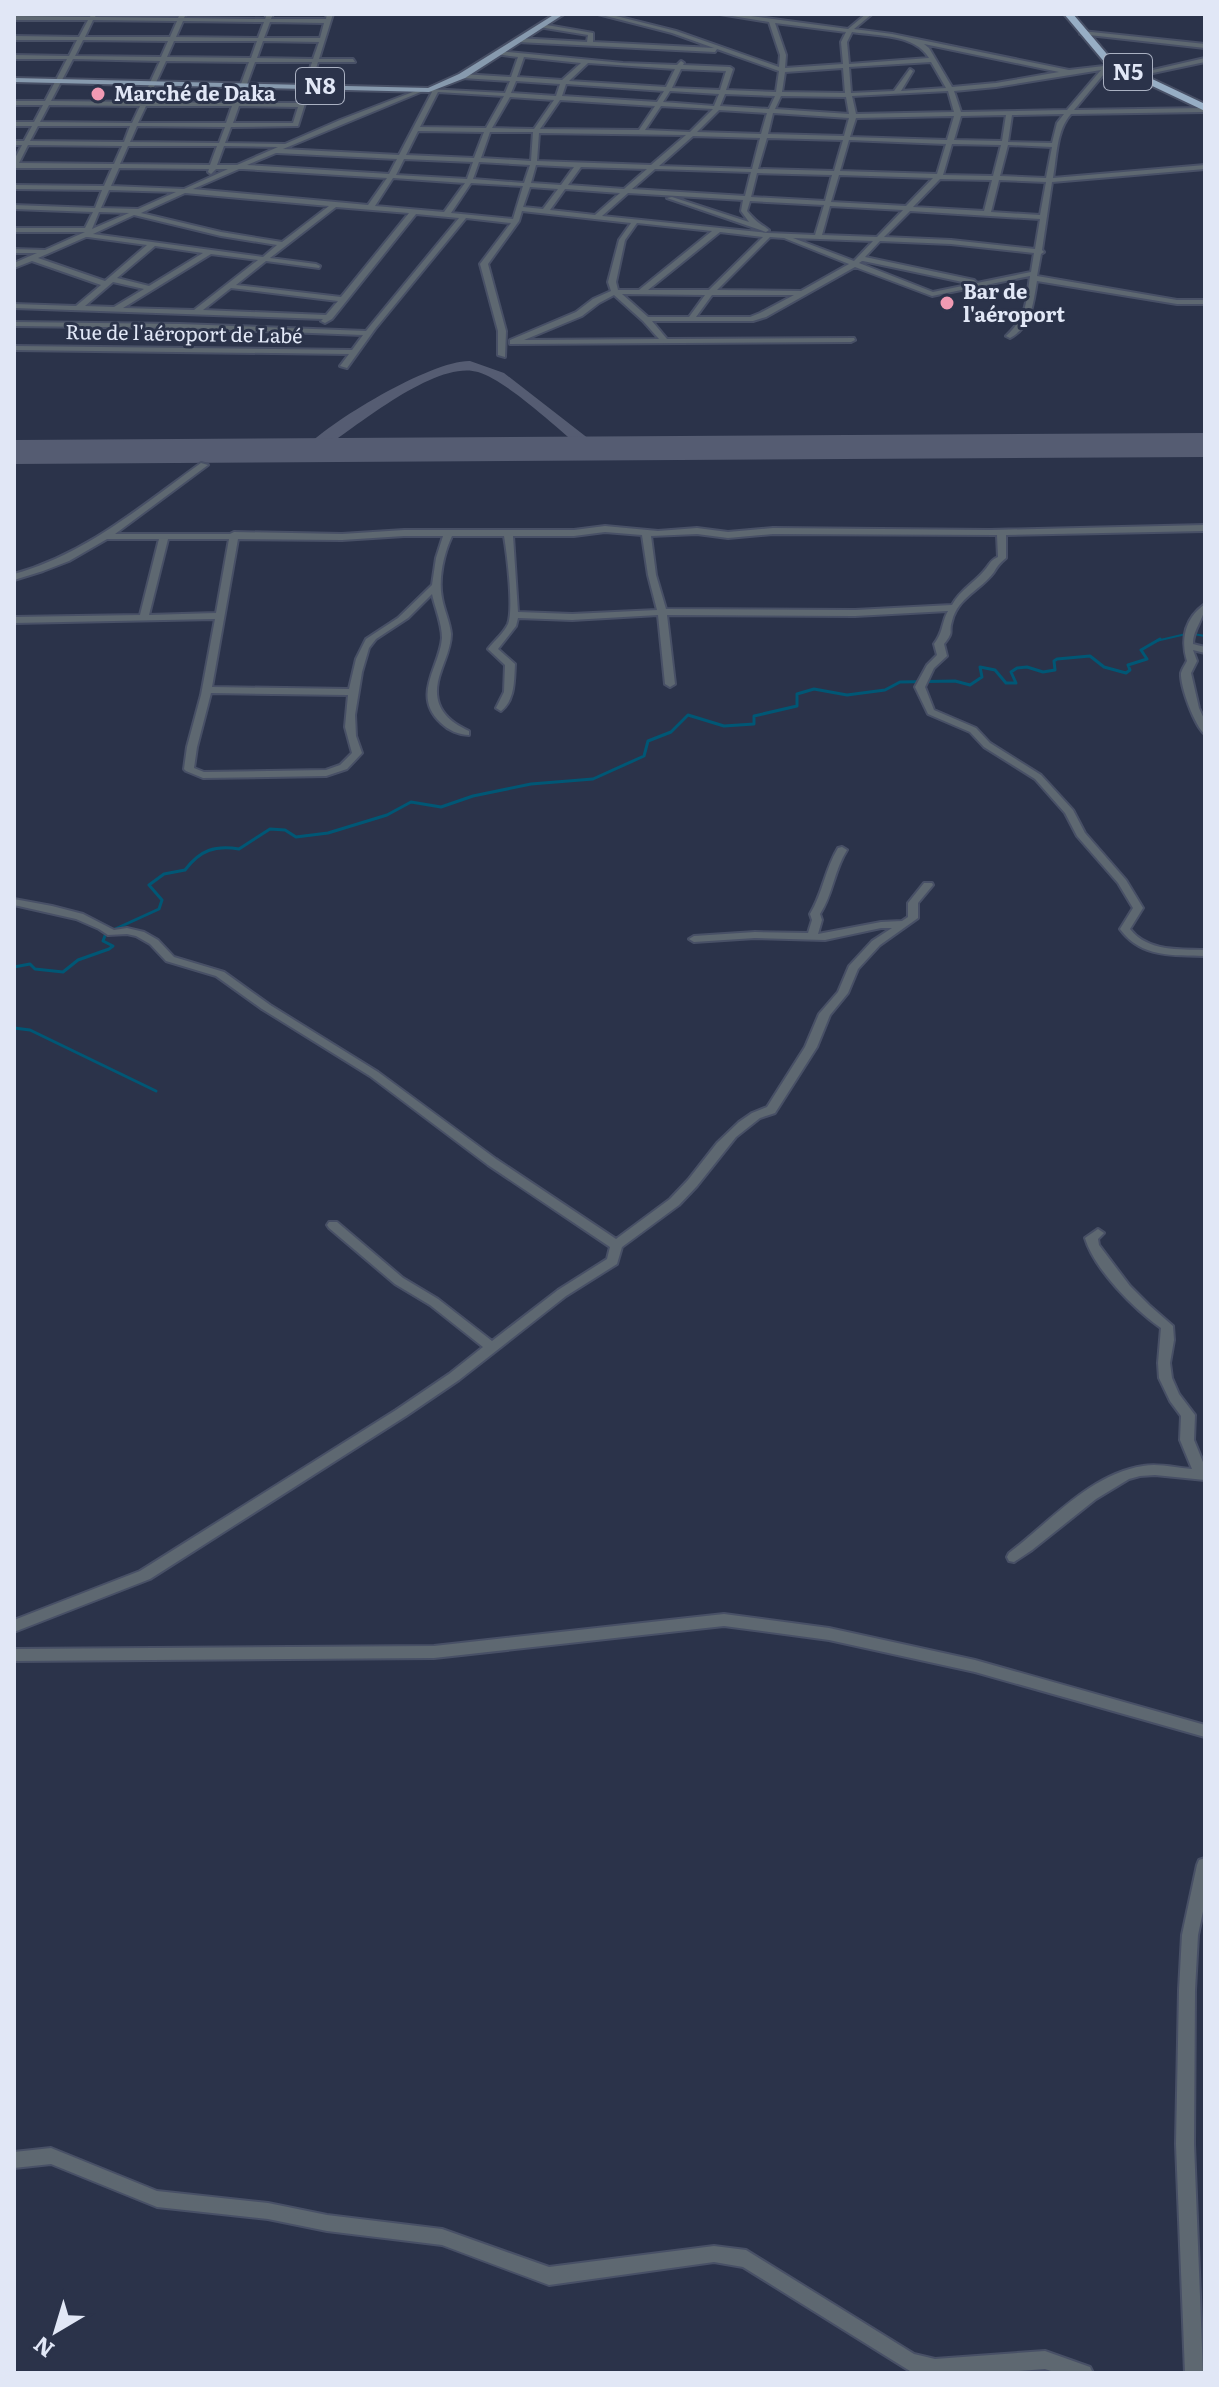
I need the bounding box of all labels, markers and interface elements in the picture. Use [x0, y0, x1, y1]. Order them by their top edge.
road number: N5 [1104, 54, 1152, 90]
road number: N8 [296, 68, 344, 104]
place label: Marché de Daka [114, 77, 276, 107]
marker: Marché de Daka [89, 85, 107, 103]
place label: Bar de l'aéroport [963, 275, 1065, 328]
marker: Bar de l'aéroport [938, 294, 956, 312]
street label: Rue de l'aéroport de Labé [65, 315, 303, 349]
north arrow [16, 2291, 96, 2371]
text: N [25, 2329, 60, 2367]

